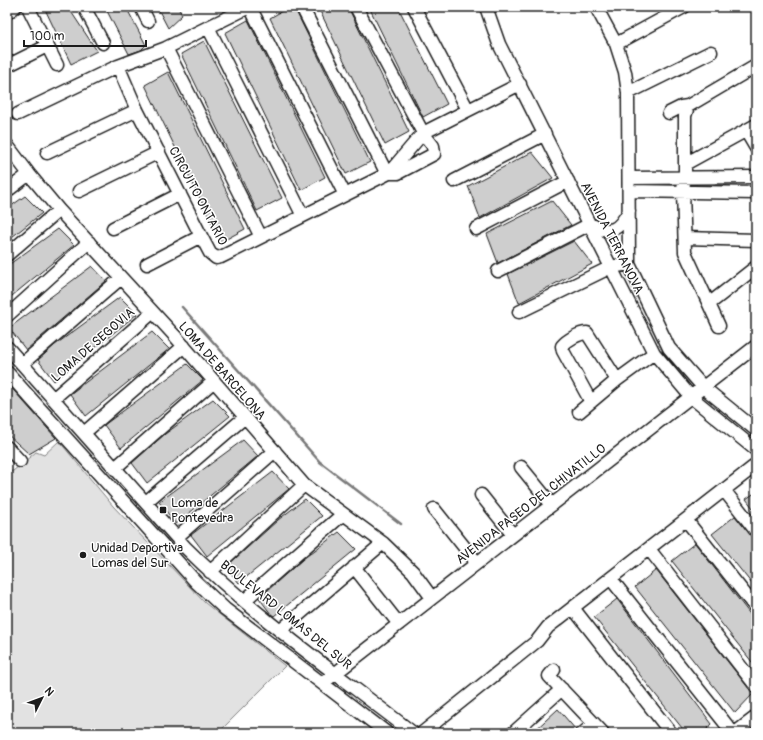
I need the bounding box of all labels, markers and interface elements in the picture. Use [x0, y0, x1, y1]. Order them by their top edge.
scale bar [24, 22, 146, 48]
text: 100 m [30, 29, 65, 44]
street label: CIRCUITO ONTARIO [165, 144, 231, 248]
street label: AVENIDA TERRANOVA [577, 180, 647, 297]
street label: LOMA DE SEGOVIA [48, 304, 138, 385]
street label: LOMA DE BARCELONA [175, 319, 269, 424]
street label: AVENIDA PASEO DEL CHIVATILLO [453, 440, 609, 568]
place label: Loma de Pontevedra [171, 495, 233, 526]
marker: Loma de Pontevedra [158, 505, 168, 515]
place label: Unidad Deportiva Lomas del Sur [91, 540, 183, 571]
marker: Unidad Deportiva Lomas del Sur [78, 550, 88, 560]
street label: BOULEVARD LOMAS DEL SUR [217, 557, 355, 673]
north arrow [22, 678, 62, 718]
text: N [42, 685, 57, 699]

